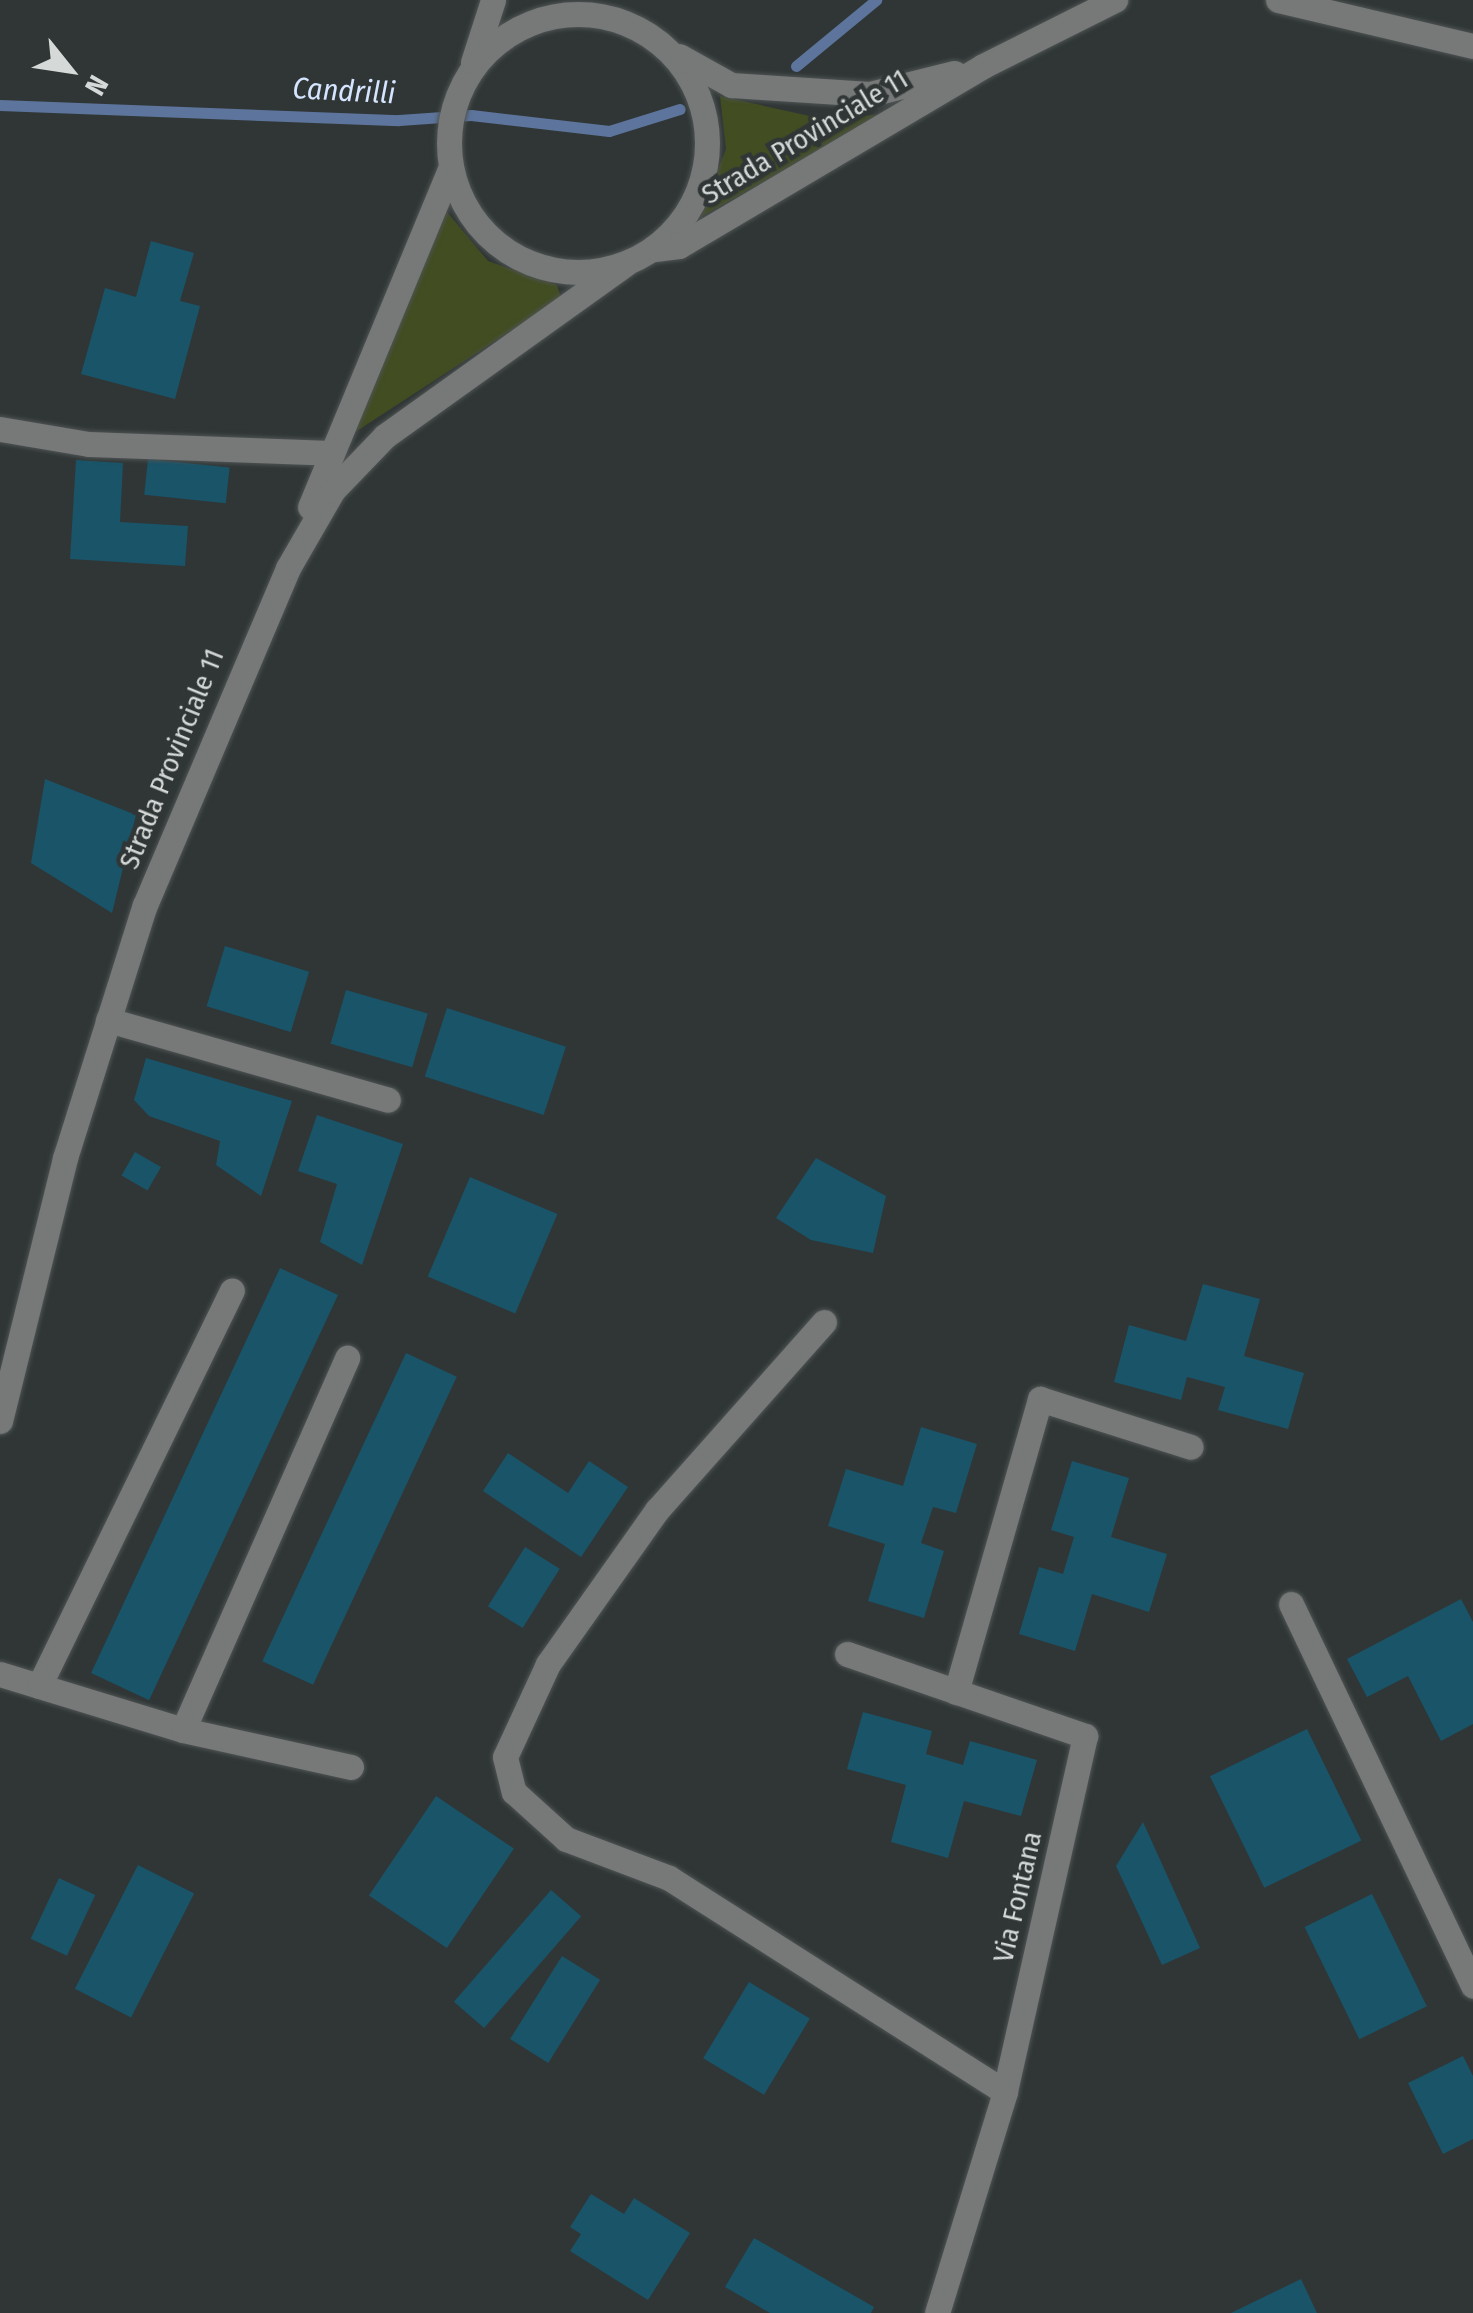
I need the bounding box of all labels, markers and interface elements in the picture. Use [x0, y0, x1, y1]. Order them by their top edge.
north arrow [20, 20, 120, 120]
street label: Strada Provinciale 11 [696, 62, 914, 212]
text: N [78, 70, 115, 101]
water label: Candrilli [292, 70, 396, 112]
street label: Strada Provinciale 11 [112, 644, 232, 874]
street label: Via Fontana [987, 1828, 1049, 1966]

